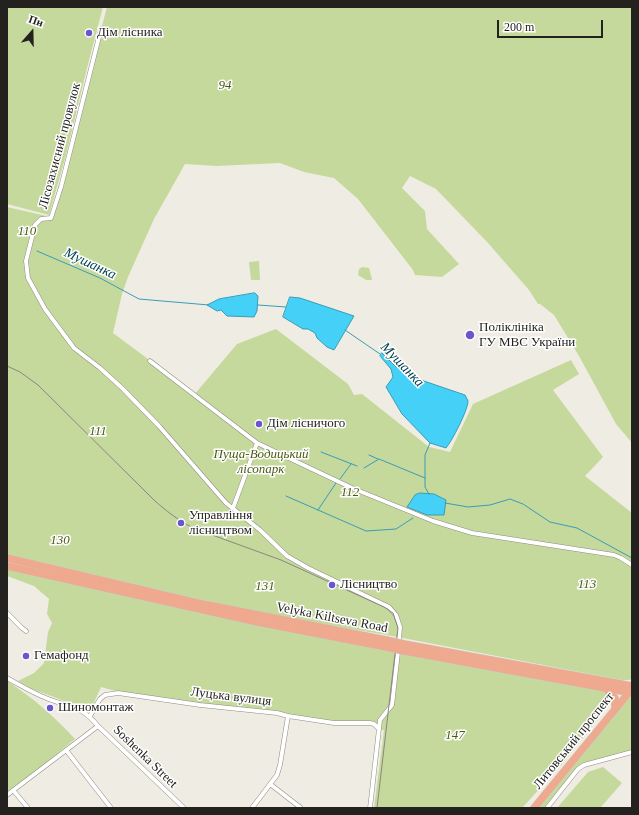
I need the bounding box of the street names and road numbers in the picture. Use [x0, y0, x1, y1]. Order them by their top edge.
street label: Лісозахисний провулок [36, 81, 84, 211]
street label: Velyka Kiltseva Road [275, 600, 389, 636]
street label: Луцька вулиця [190, 684, 272, 710]
street label: Литовський проспект [530, 690, 618, 792]
street label: Soshenka Street [110, 722, 180, 792]

